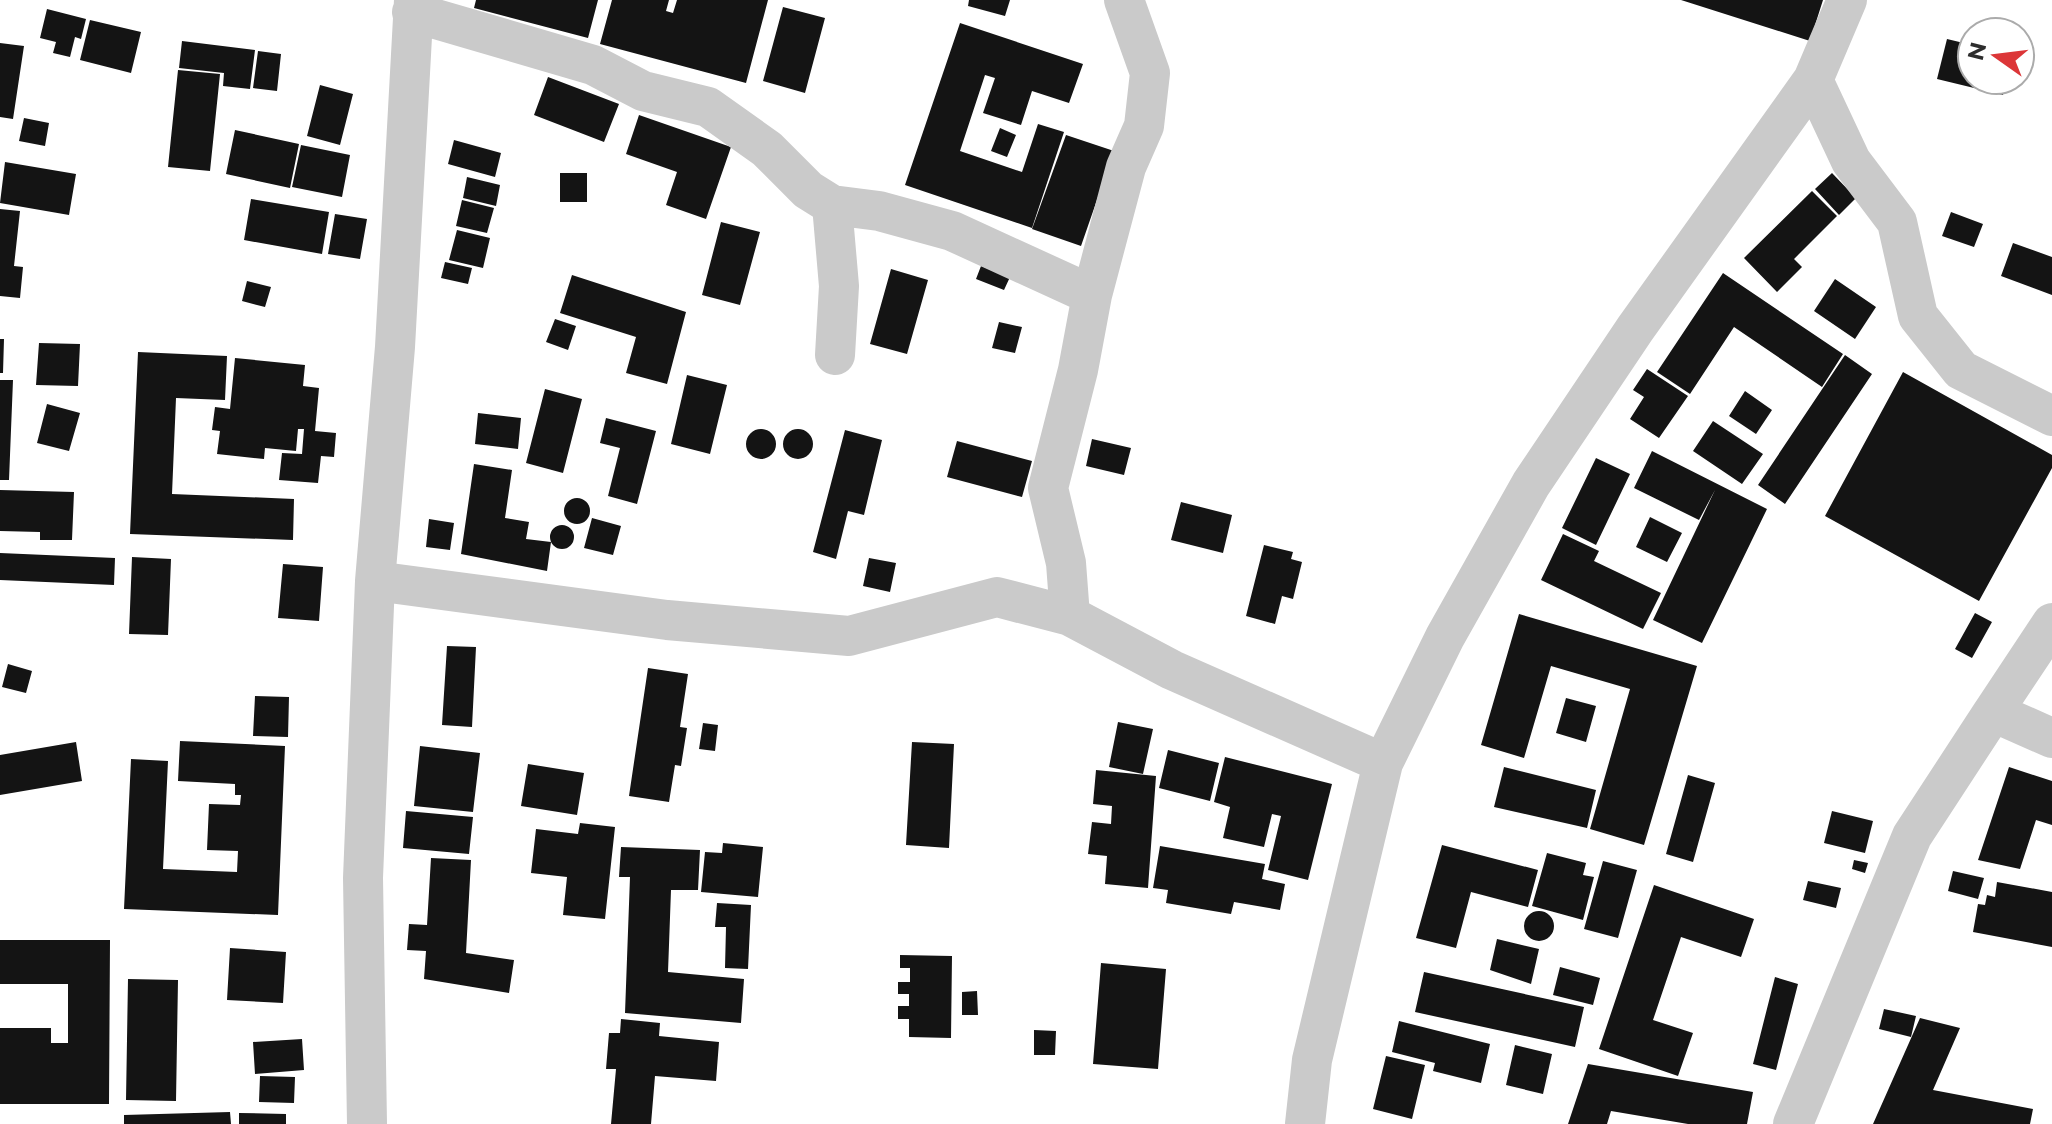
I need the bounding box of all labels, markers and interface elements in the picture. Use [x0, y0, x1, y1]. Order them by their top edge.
north arrow [1956, 16, 2036, 96]
text: N [1962, 39, 1992, 63]

